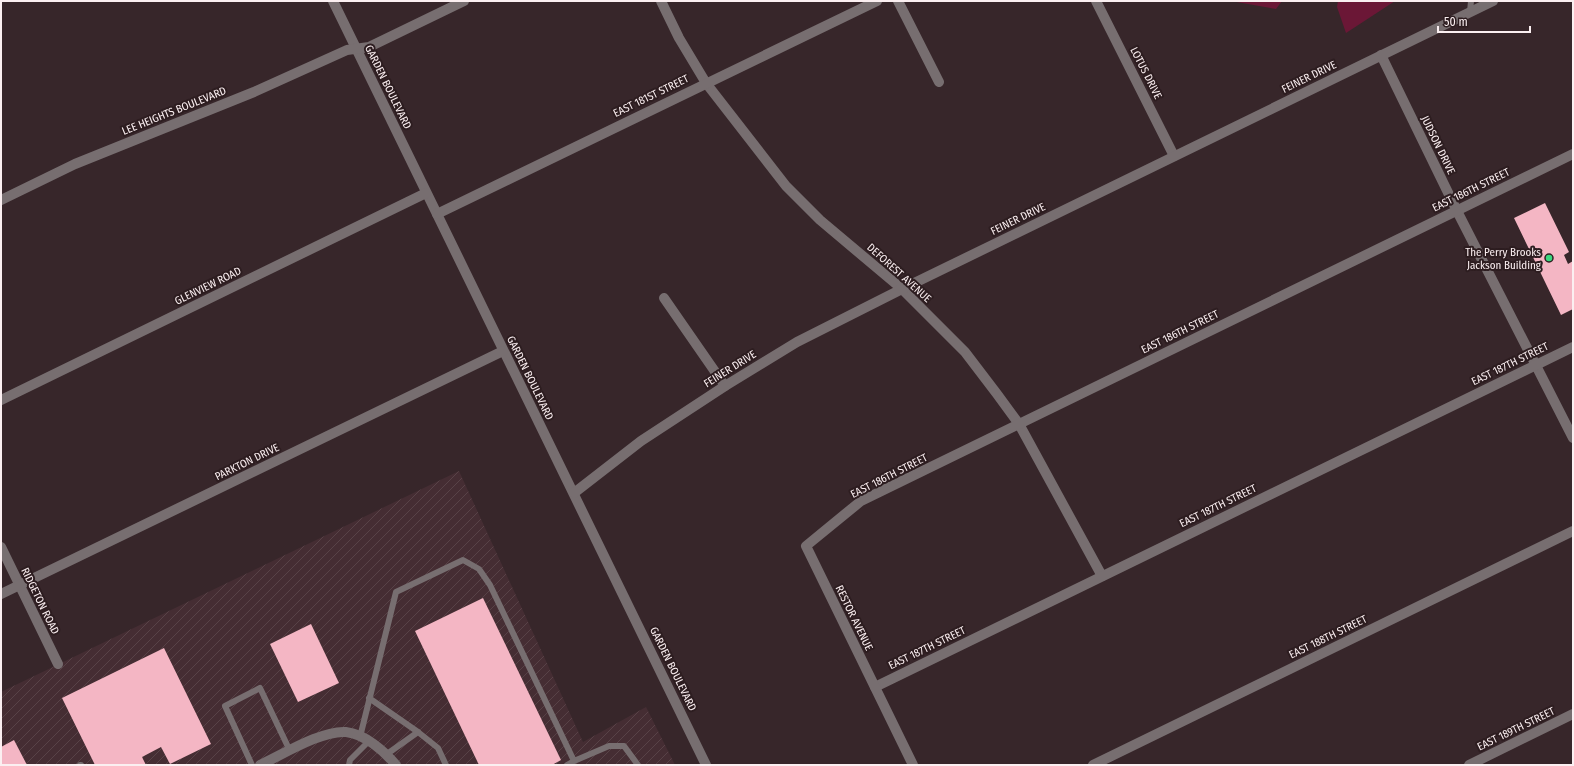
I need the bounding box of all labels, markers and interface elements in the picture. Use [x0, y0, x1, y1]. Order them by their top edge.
scale bar [1438, 8, 1530, 34]
text: 50 m [1444, 15, 1468, 29]
street label: GARDEN BOULEVARD [362, 43, 414, 131]
street label: LOTUS DRIVE [1127, 45, 1165, 101]
street label: FEINER DRIVE [1279, 58, 1339, 96]
street label: EAST 181ST STREET [611, 72, 692, 120]
street label: LEE HEIGHTS BOULEVARD [120, 84, 228, 138]
street label: JUDSON DRIVE [1418, 114, 1458, 176]
street label: EAST 186TH STREET [1430, 165, 1513, 214]
street label: FEINER DRIVE [988, 200, 1048, 238]
street label: DEFOREST AVENUE [864, 241, 934, 305]
place label: The Perry Brooks Jackson Building [1465, 246, 1542, 272]
marker: The Perry Brooks Jackson Building [1544, 253, 1554, 263]
street label: GLENVIEW ROAD [173, 264, 243, 308]
street label: EAST 186TH STREET [1139, 307, 1222, 356]
street label: GARDEN BOULEVARD [504, 334, 556, 422]
street label: EAST 187TH STREET [1469, 339, 1551, 388]
street label: FEINER DRIVE [701, 348, 759, 390]
street label: PARKTON DRIVE [213, 441, 281, 483]
street label: EAST 186TH STREET [848, 451, 930, 501]
street label: EAST 187TH STREET [1177, 481, 1259, 530]
street label: RIDGETON ROAD [18, 566, 62, 636]
street label: RESTOR AVENUE [833, 583, 875, 653]
street label: EAST 188TH STREET [1287, 612, 1370, 661]
street label: EAST 187TH STREET [886, 623, 968, 672]
street label: GARDEN BOULEVARD [647, 625, 699, 713]
street label: EAST 189TH STREET [1475, 704, 1558, 753]

